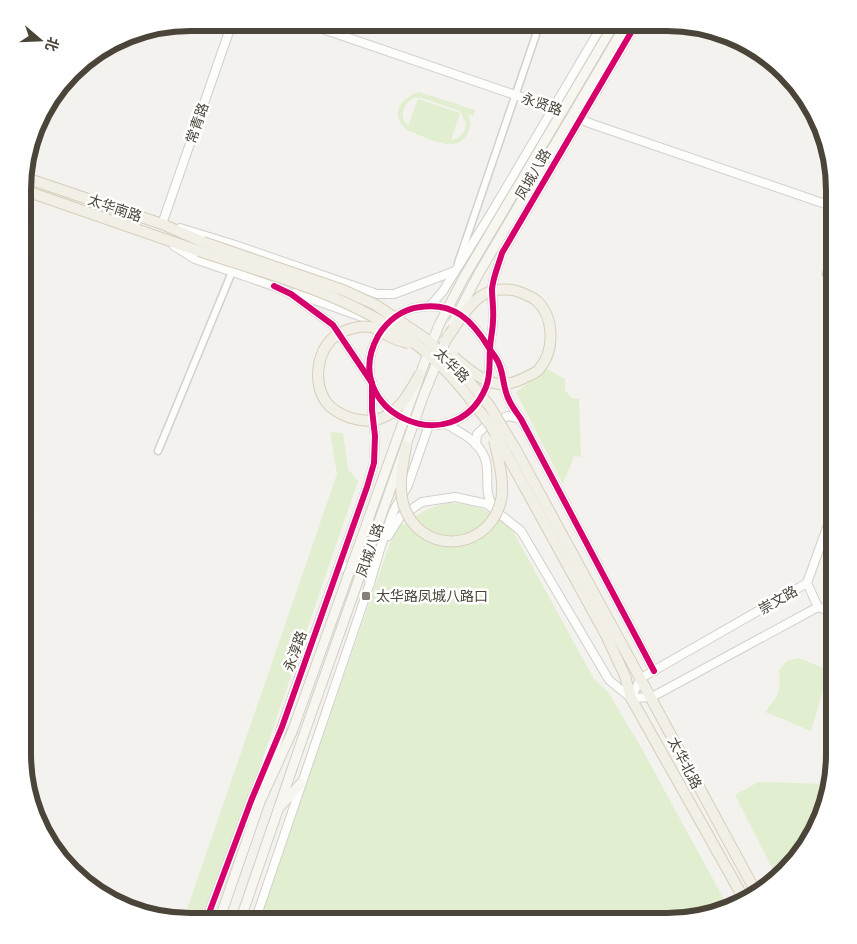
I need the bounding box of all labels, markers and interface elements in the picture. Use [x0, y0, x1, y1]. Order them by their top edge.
north arrow [15, 15, 65, 65]
text: 北 [42, 35, 63, 54]
street label: 永贤路 [519, 89, 565, 119]
street label: 常青路 [182, 100, 212, 146]
street label: 凤城八路 [511, 145, 555, 203]
street label: 太华南路 [86, 190, 144, 226]
street label: 太华路 [431, 344, 473, 386]
street label: 凤城八路 [352, 521, 388, 579]
street label: 崇文路 [755, 582, 801, 618]
place label: 太华路凤城八路口 [376, 587, 488, 605]
marker: 太华路凤城八路口 [360, 590, 372, 602]
street label: 永淳路 [279, 628, 311, 674]
street label: 太华北路 [664, 734, 706, 792]

